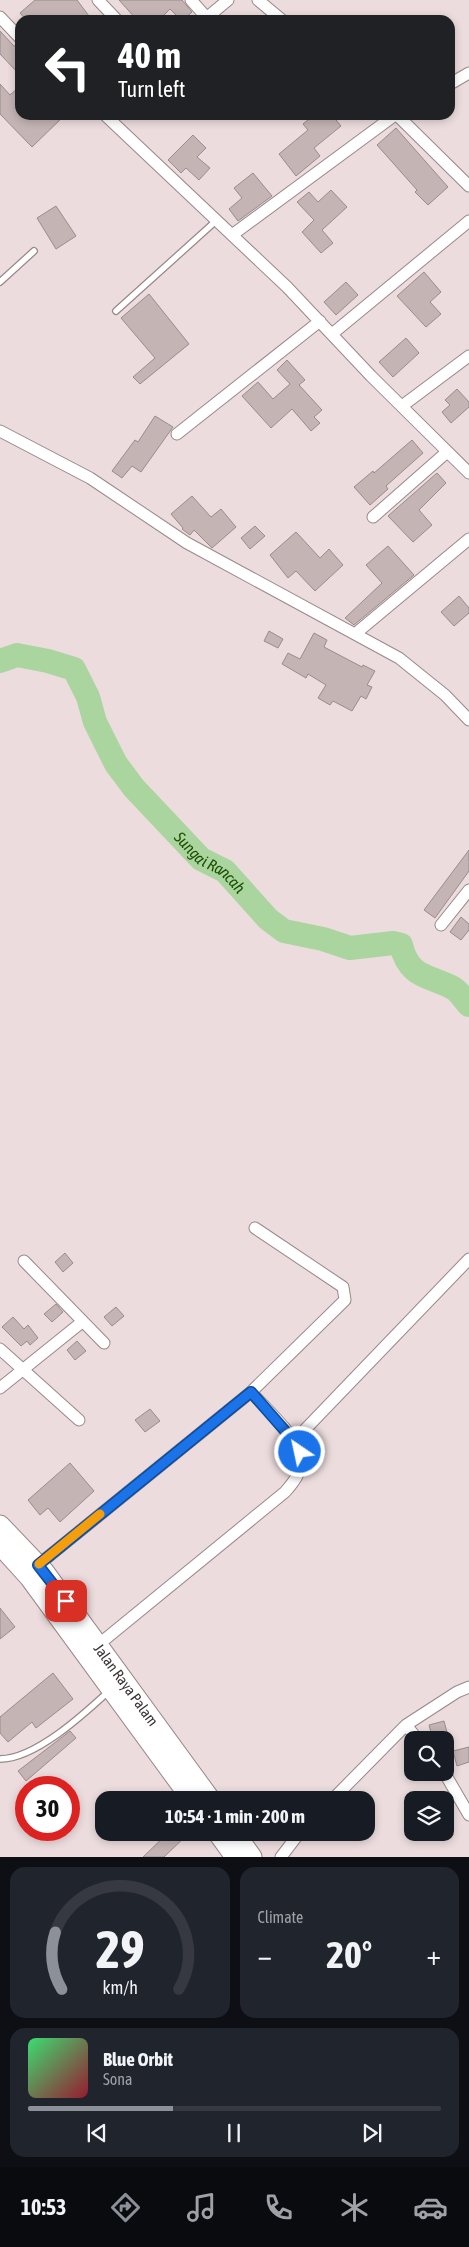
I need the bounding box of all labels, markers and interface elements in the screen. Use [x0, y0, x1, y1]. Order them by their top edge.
icon: left [35, 35, 100, 100]
text: 40 m [118, 35, 181, 75]
text: Turn left [118, 76, 185, 102]
water label: Sungai Rancah [170, 827, 249, 897]
position arrow [273, 1425, 325, 1477]
pin [45, 1580, 87, 1622]
icon: arrive [52, 1587, 80, 1615]
street label: Jalan Raya Palam [91, 1640, 162, 1729]
map controls [404, 1731, 454, 1841]
button: search [404, 1731, 454, 1781]
speed limit sign: 30 [15, 1776, 80, 1841]
button: layers [404, 1791, 454, 1841]
text: 10:54 · 1 min · 200 m [165, 1805, 305, 1827]
text: Climate [258, 1908, 303, 1926]
text: 29 [95, 1919, 144, 1979]
text: 20° [326, 1933, 372, 1976]
text: − [258, 1939, 272, 1971]
text: + [426, 1939, 441, 1971]
text: km/h [102, 1977, 137, 1998]
text: Blue Orbit [103, 2048, 173, 2070]
text: Sona [103, 2070, 132, 2088]
icon: previous [83, 2119, 111, 2147]
icon: pause [220, 2119, 248, 2147]
icon: next [358, 2119, 386, 2147]
icon: directions [108, 2190, 143, 2225]
icon: music [184, 2190, 219, 2225]
icon: phone [261, 2190, 296, 2225]
icon: climate [337, 2190, 372, 2225]
icon: car [413, 2190, 448, 2225]
text: 10:53 [21, 2194, 66, 2220]

